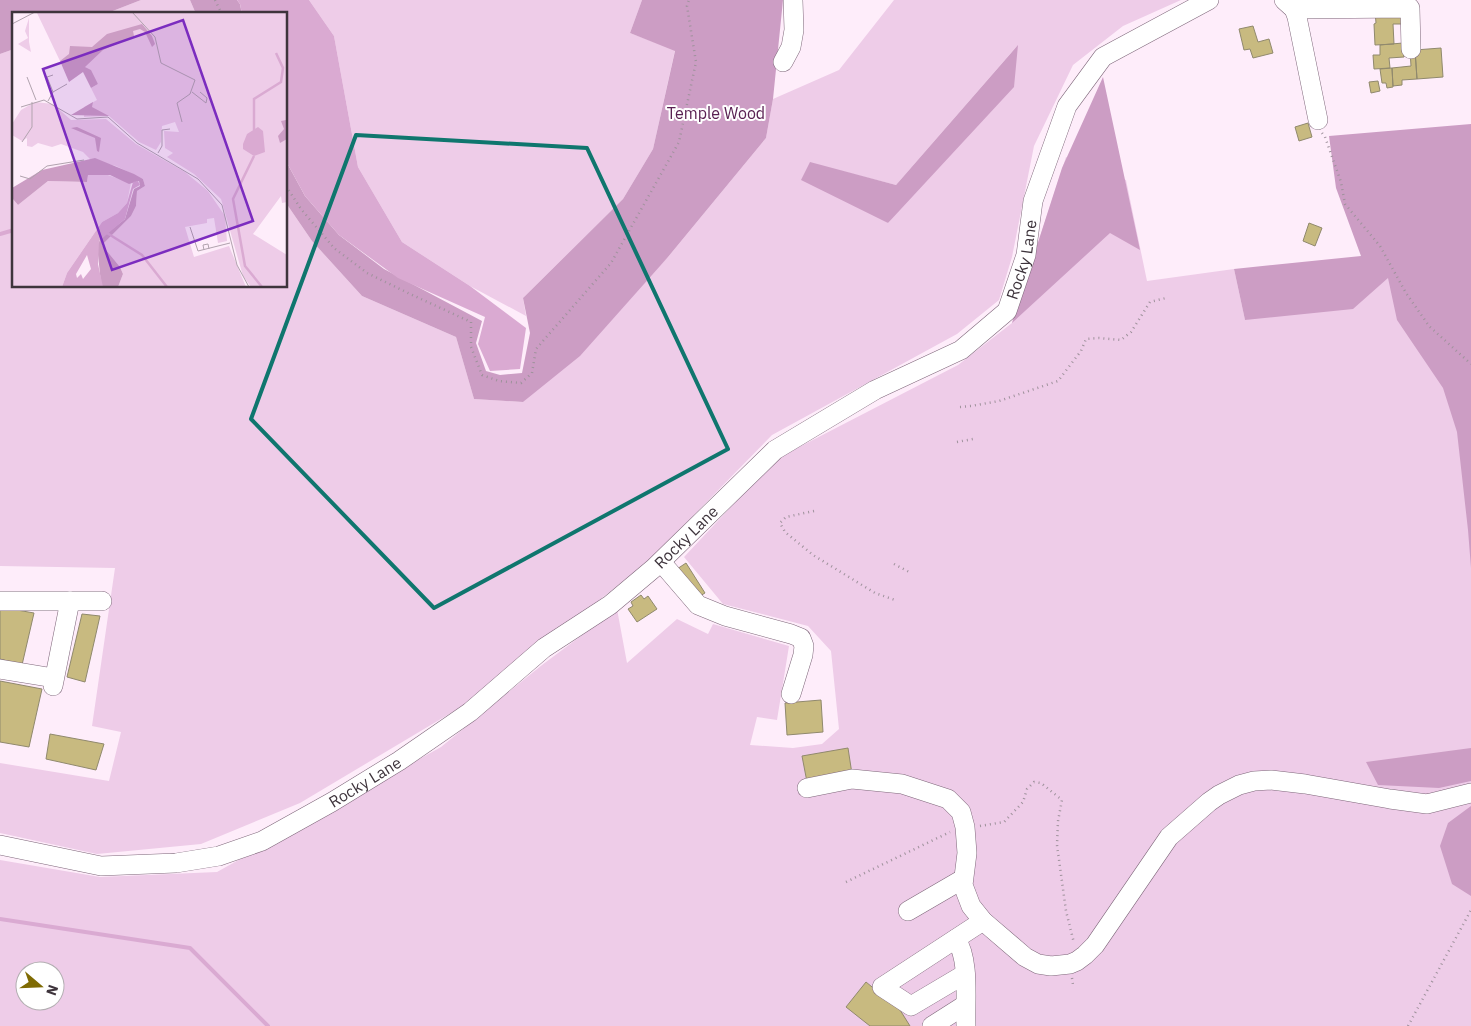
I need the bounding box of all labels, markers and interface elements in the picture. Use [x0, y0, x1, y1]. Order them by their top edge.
inset map [12, 12, 288, 288]
park label: Temple Wood [667, 103, 765, 123]
street label: Rocky Lane [1002, 218, 1041, 302]
street label: Rocky Lane [650, 501, 722, 573]
street label: Rocky Lane [325, 752, 405, 812]
north arrow [15, 961, 65, 1011]
text: N [42, 983, 62, 998]

